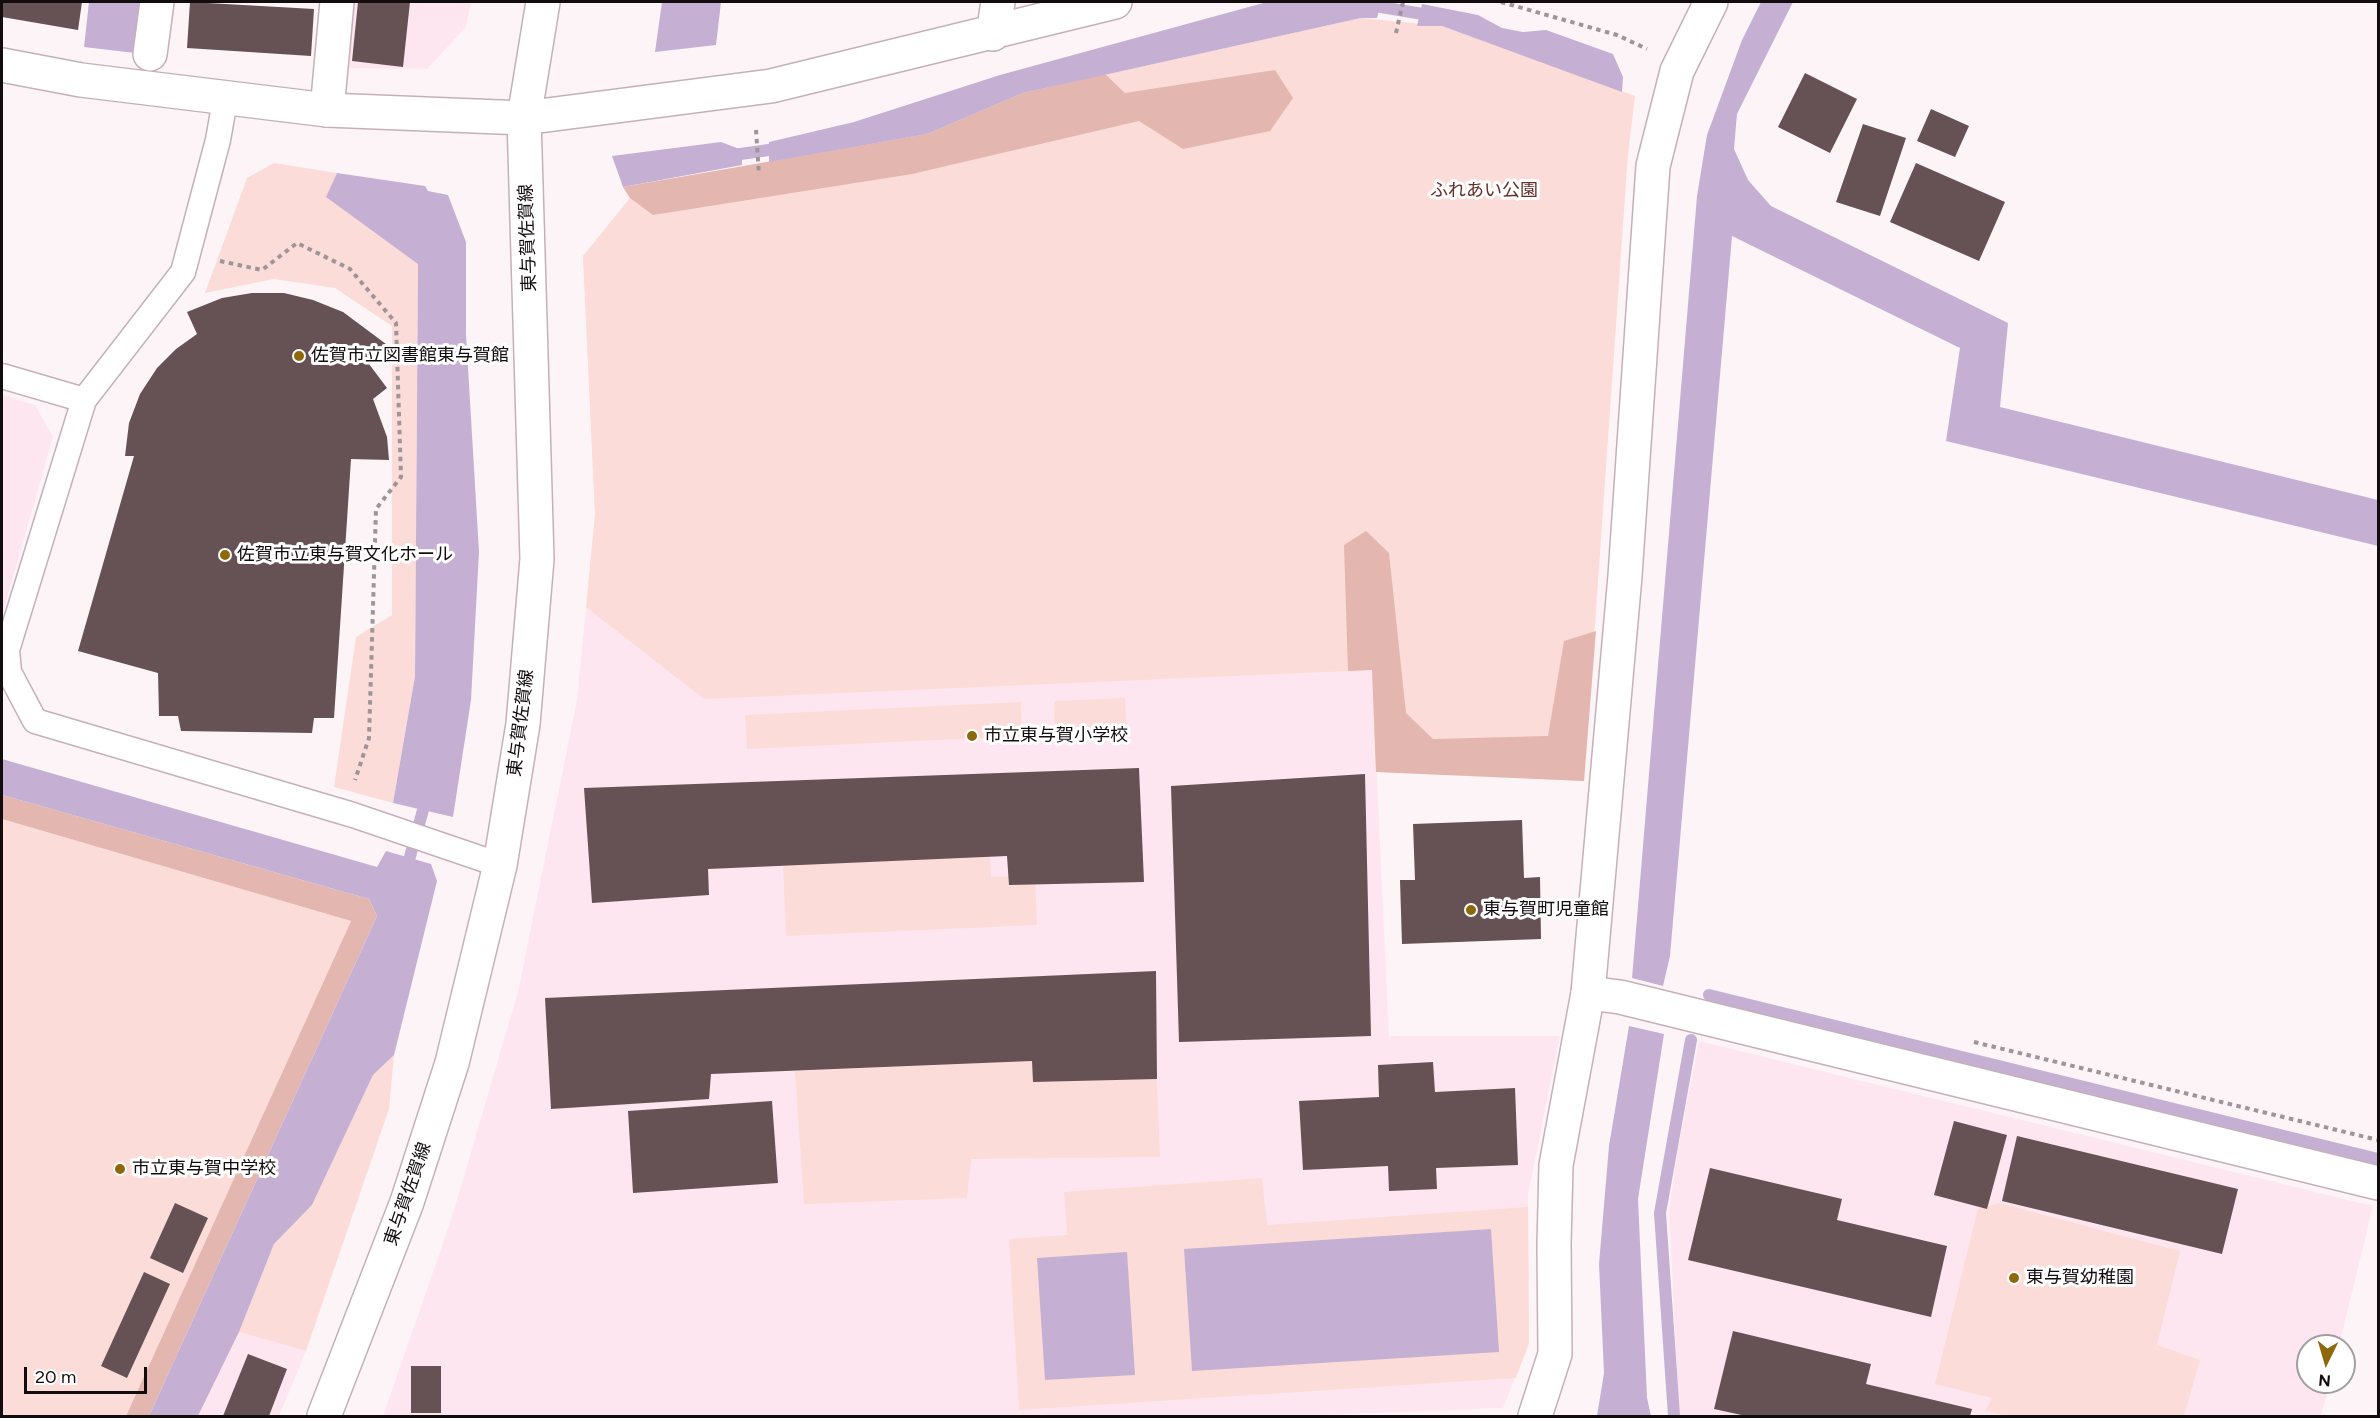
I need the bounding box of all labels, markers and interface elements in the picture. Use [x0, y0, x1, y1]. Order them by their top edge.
park label: ふれあい公園 [1430, 180, 1538, 202]
street label: 東与賀佐賀線 [515, 184, 541, 292]
place label: 佐賀市立図書館東与賀館 [311, 345, 509, 367]
marker: 佐賀市立図書館東与賀館 [292, 349, 306, 363]
place label: 佐賀市立東与賀文化ホール [237, 544, 453, 566]
marker: 佐賀市立東与賀文化ホール [218, 548, 232, 562]
street label: 東与賀佐賀線 [504, 668, 538, 778]
place label: 市立東与賀小学校 [984, 725, 1128, 747]
marker: 市立東与賀小学校 [965, 729, 979, 743]
place label: 東与賀町児童館 [1483, 899, 1609, 921]
marker: 東与賀町児童館 [1464, 903, 1478, 917]
street label: 東与賀佐賀線 [380, 1139, 436, 1249]
place label: 市立東与賀中学校 [132, 1158, 276, 1180]
marker: 市立東与賀中学校 [113, 1162, 127, 1176]
place label: 東与賀幼稚園 [2026, 1267, 2134, 1289]
marker: 東与賀幼稚園 [2007, 1271, 2021, 1285]
north arrow [2296, 1334, 2356, 1394]
scale bar [27, 1355, 150, 1393]
text: 20 m [35, 1366, 76, 1388]
text: N [2318, 1370, 2332, 1390]

